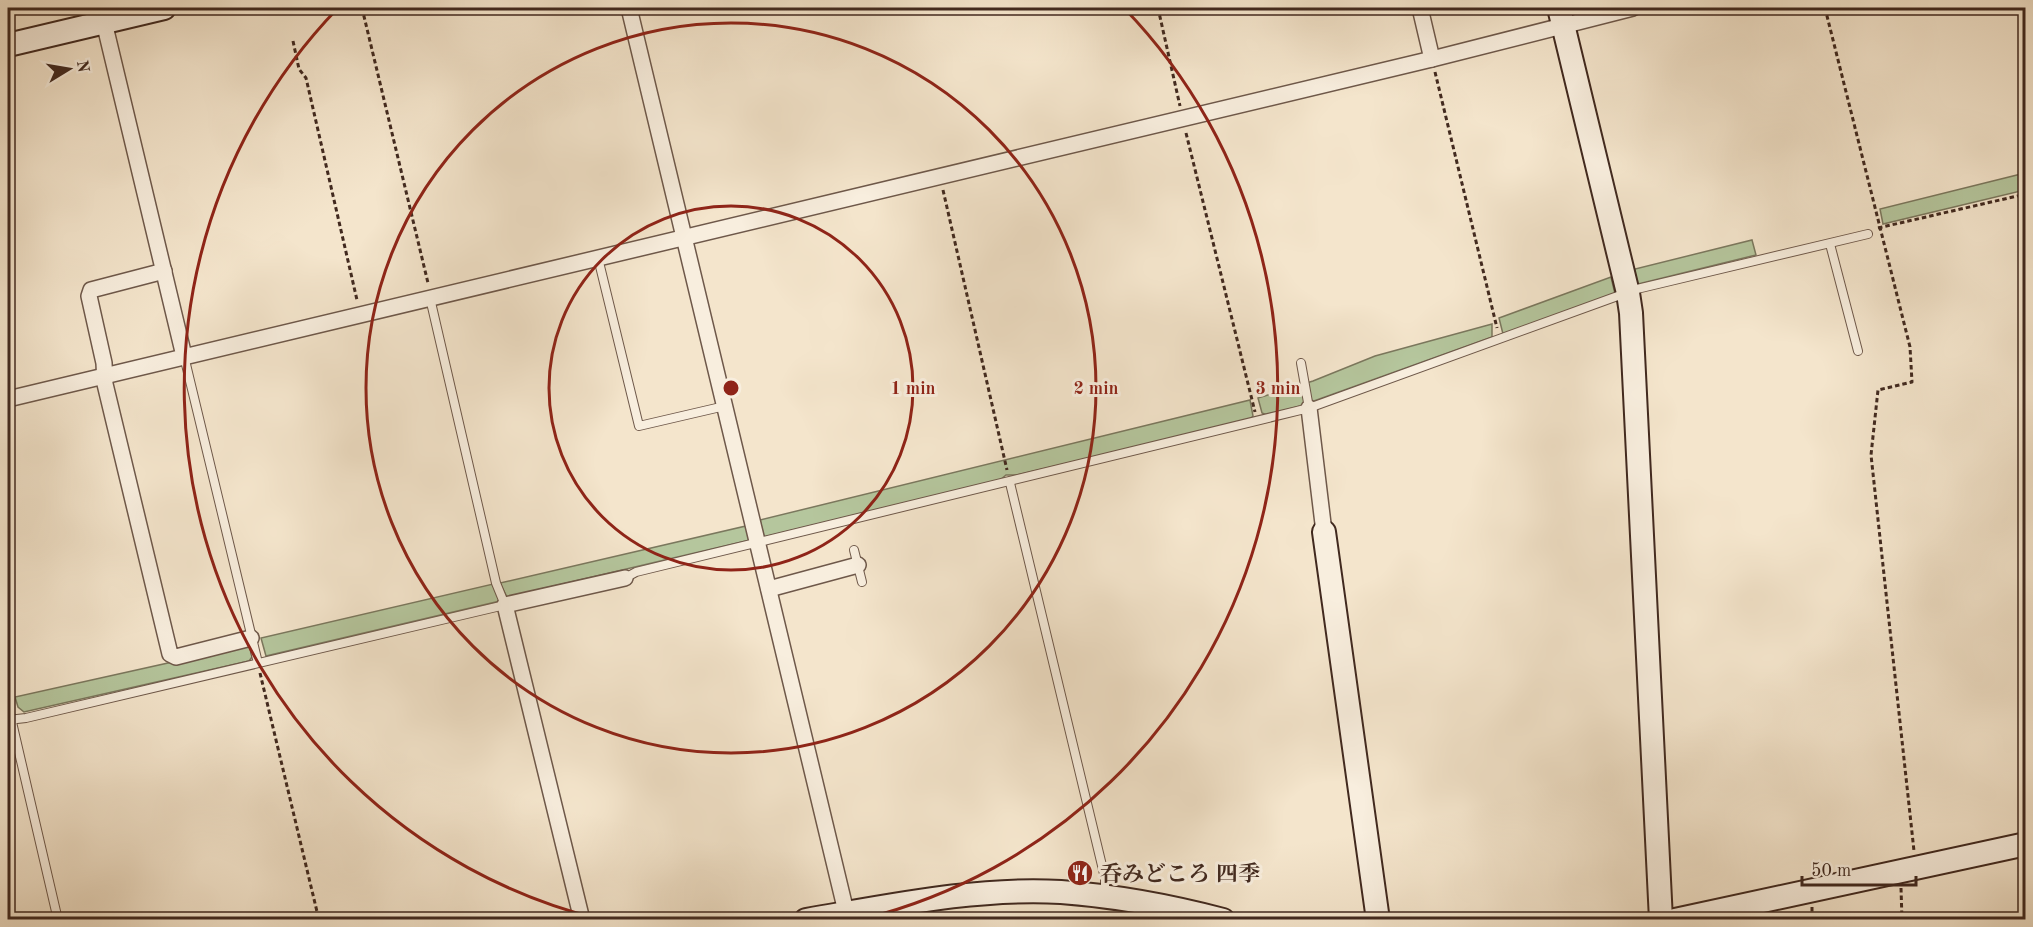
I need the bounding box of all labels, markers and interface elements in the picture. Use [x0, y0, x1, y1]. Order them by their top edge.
north arrow [39, 39, 99, 99]
text: N [73, 59, 91, 75]
centre of rings [721, 378, 741, 398]
text: 1 min [890, 380, 936, 398]
text: 2 min [1073, 380, 1119, 398]
text: 3 min [1255, 380, 1301, 398]
scale bar [1802, 849, 1916, 887]
restaurant icon: 呑みどころ 四季 [1065, 858, 1095, 888]
place label: 呑みどころ 四季 [1100, 862, 1260, 886]
text: 50 m [1811, 862, 1851, 880]

